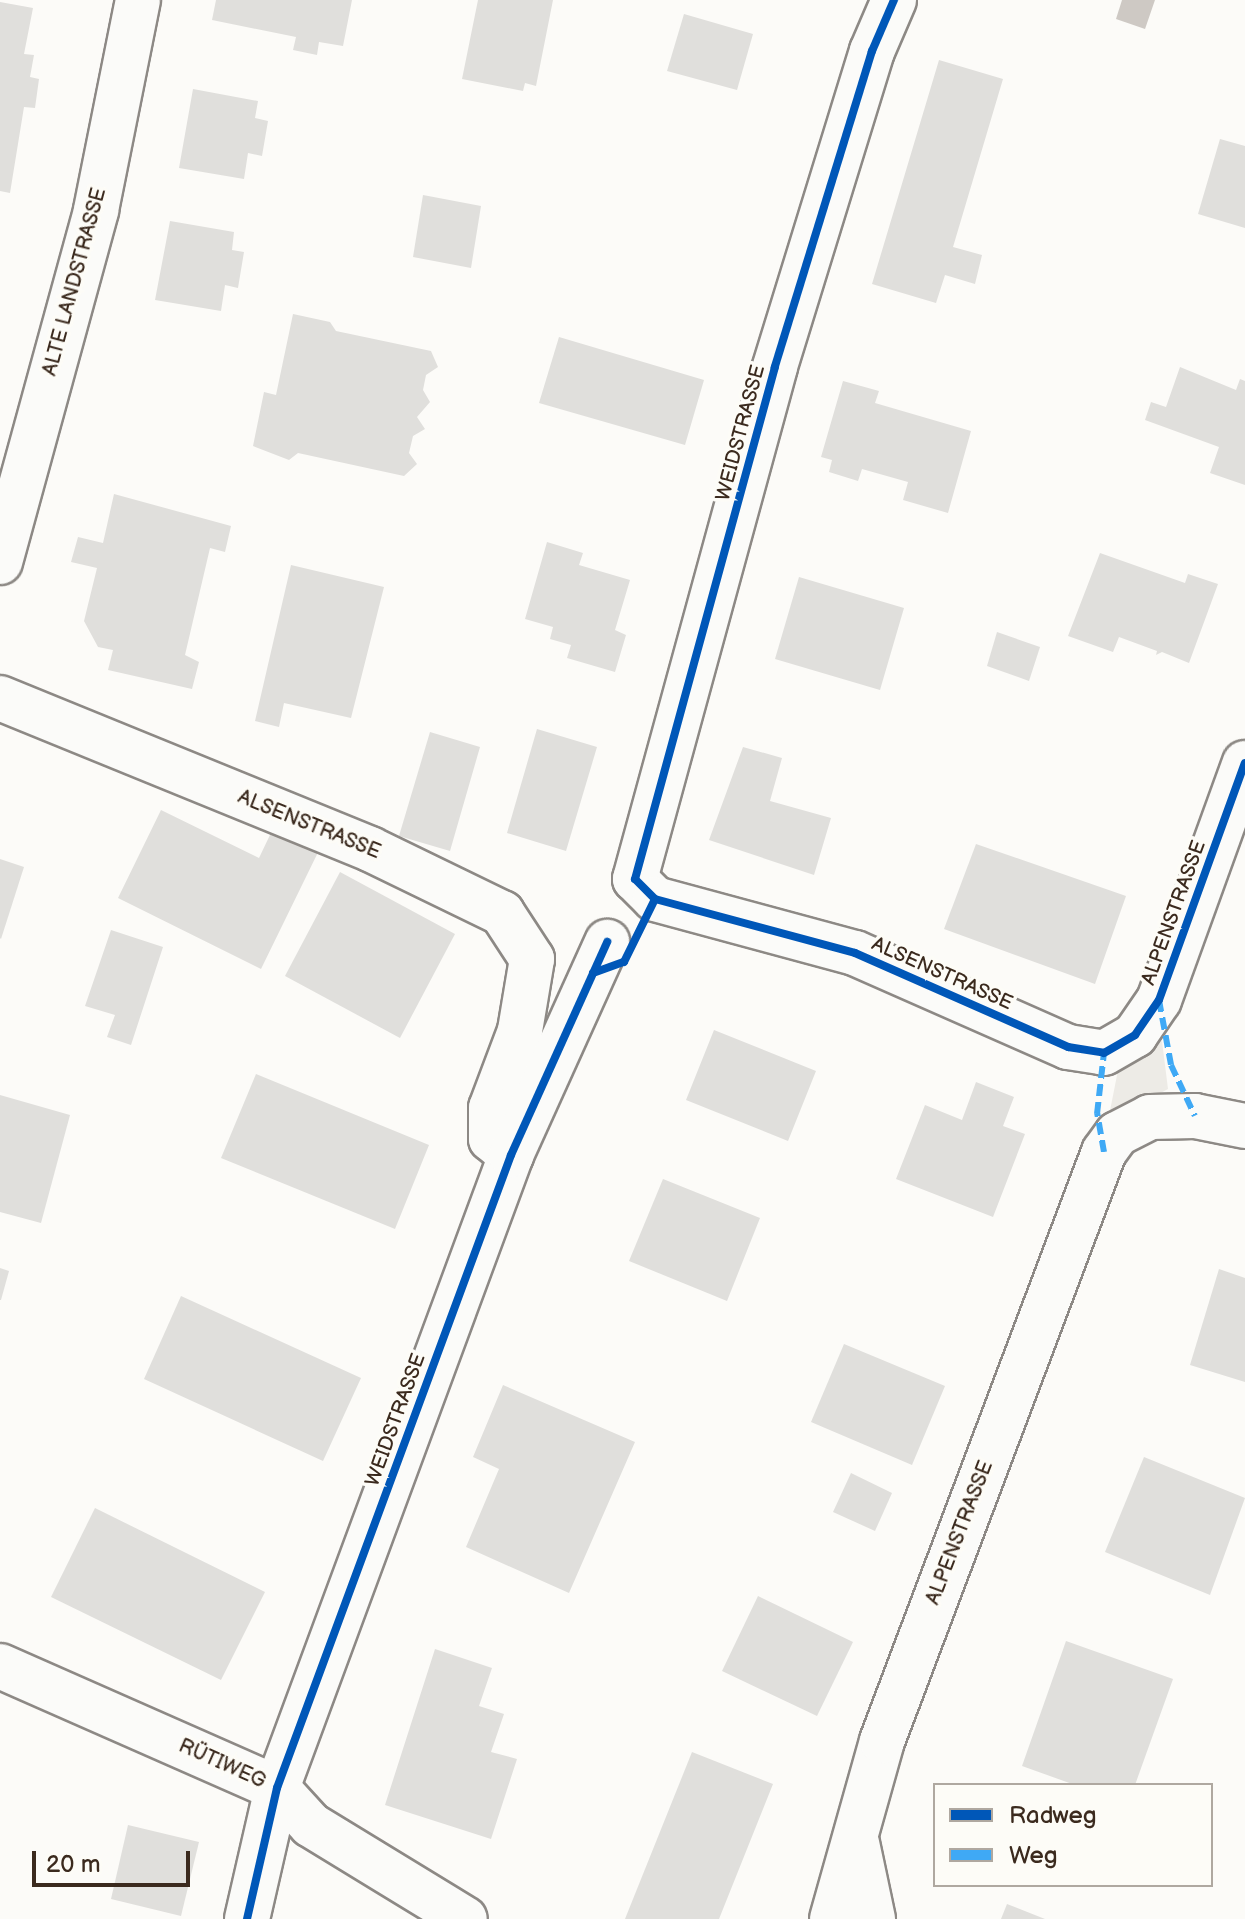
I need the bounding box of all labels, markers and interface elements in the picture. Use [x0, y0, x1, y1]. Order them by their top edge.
street label: ALTE LANDSTRASSE [38, 185, 112, 379]
street label: WEIDSTRASSE [711, 362, 771, 504]
street label: ALSENSTRASSE [234, 785, 384, 865]
street label: ALPENSTRASSE [1137, 837, 1211, 989]
street label: ALSENSTRASSE [868, 932, 1016, 1016]
street label: WEIDSTRASSE [361, 1350, 431, 1490]
street label: ALPENSTRASSE [922, 1458, 998, 1608]
street label: RÜTIWEG [175, 1734, 269, 1794]
legend [933, 1783, 1213, 1887]
text: Radweg [1009, 1801, 1096, 1830]
scale bar [36, 1835, 194, 1885]
text: Weg [1009, 1841, 1058, 1870]
text: 20 m [46, 1850, 101, 1879]

